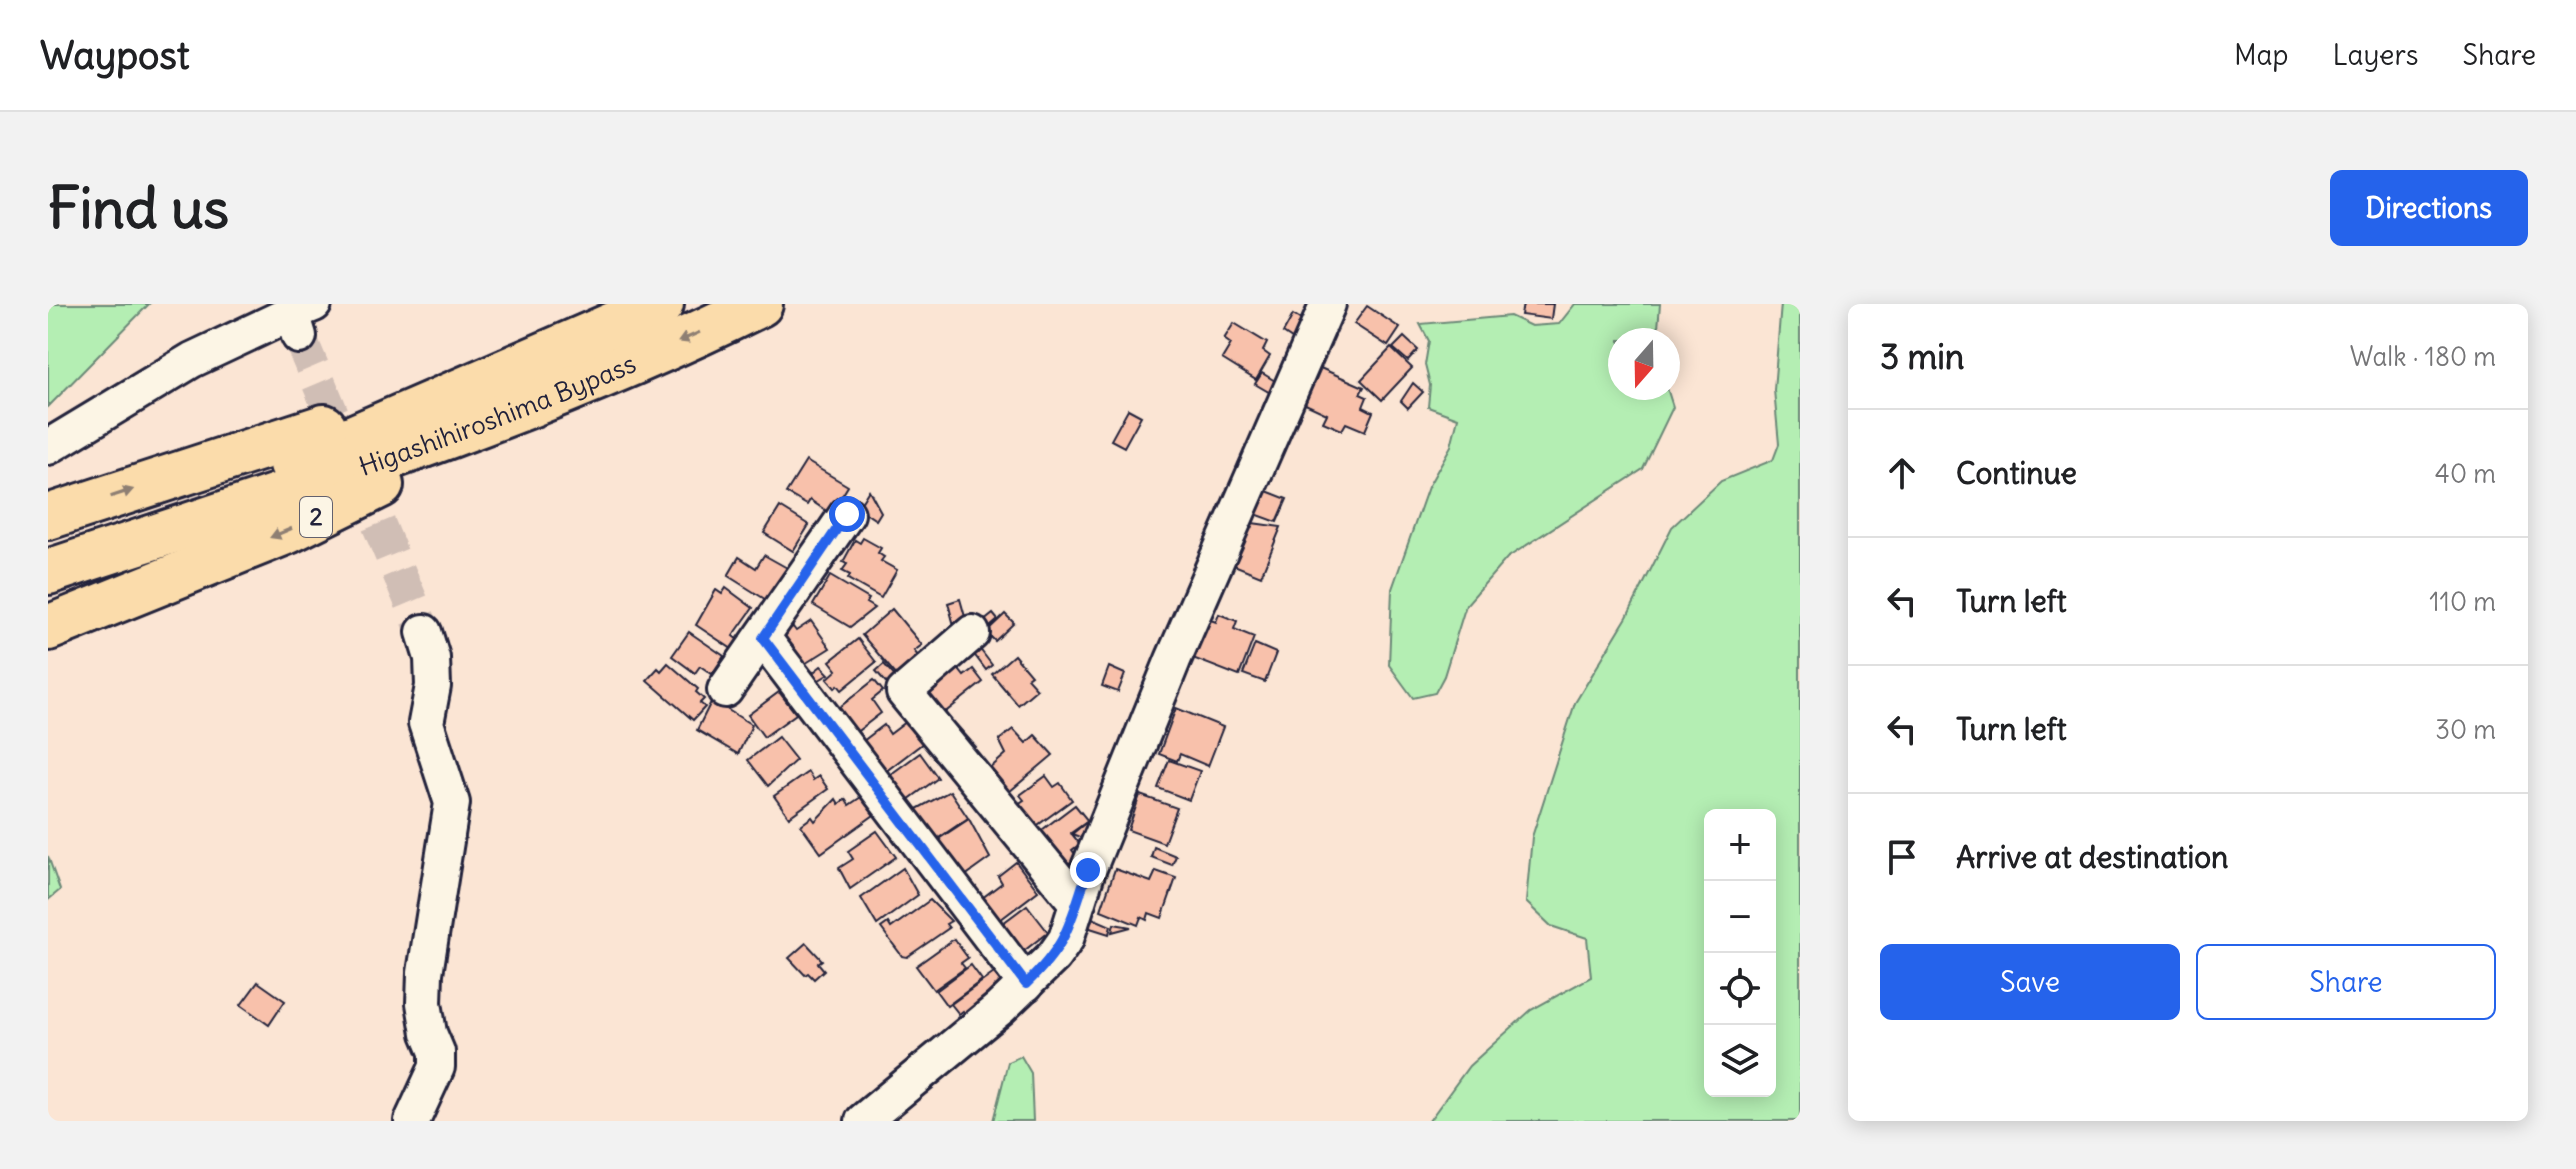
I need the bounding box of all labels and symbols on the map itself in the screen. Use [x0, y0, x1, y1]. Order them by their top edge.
north arrow [1608, 328, 1680, 400]
one-way arrow [677, 330, 701, 344]
street label: Higashihiroshima Bypass [354, 346, 641, 483]
one-way arrow [111, 486, 135, 498]
route start [829, 496, 865, 532]
road number: 2 [300, 497, 332, 537]
one-way arrow [269, 527, 293, 540]
route end [1070, 852, 1106, 888]

